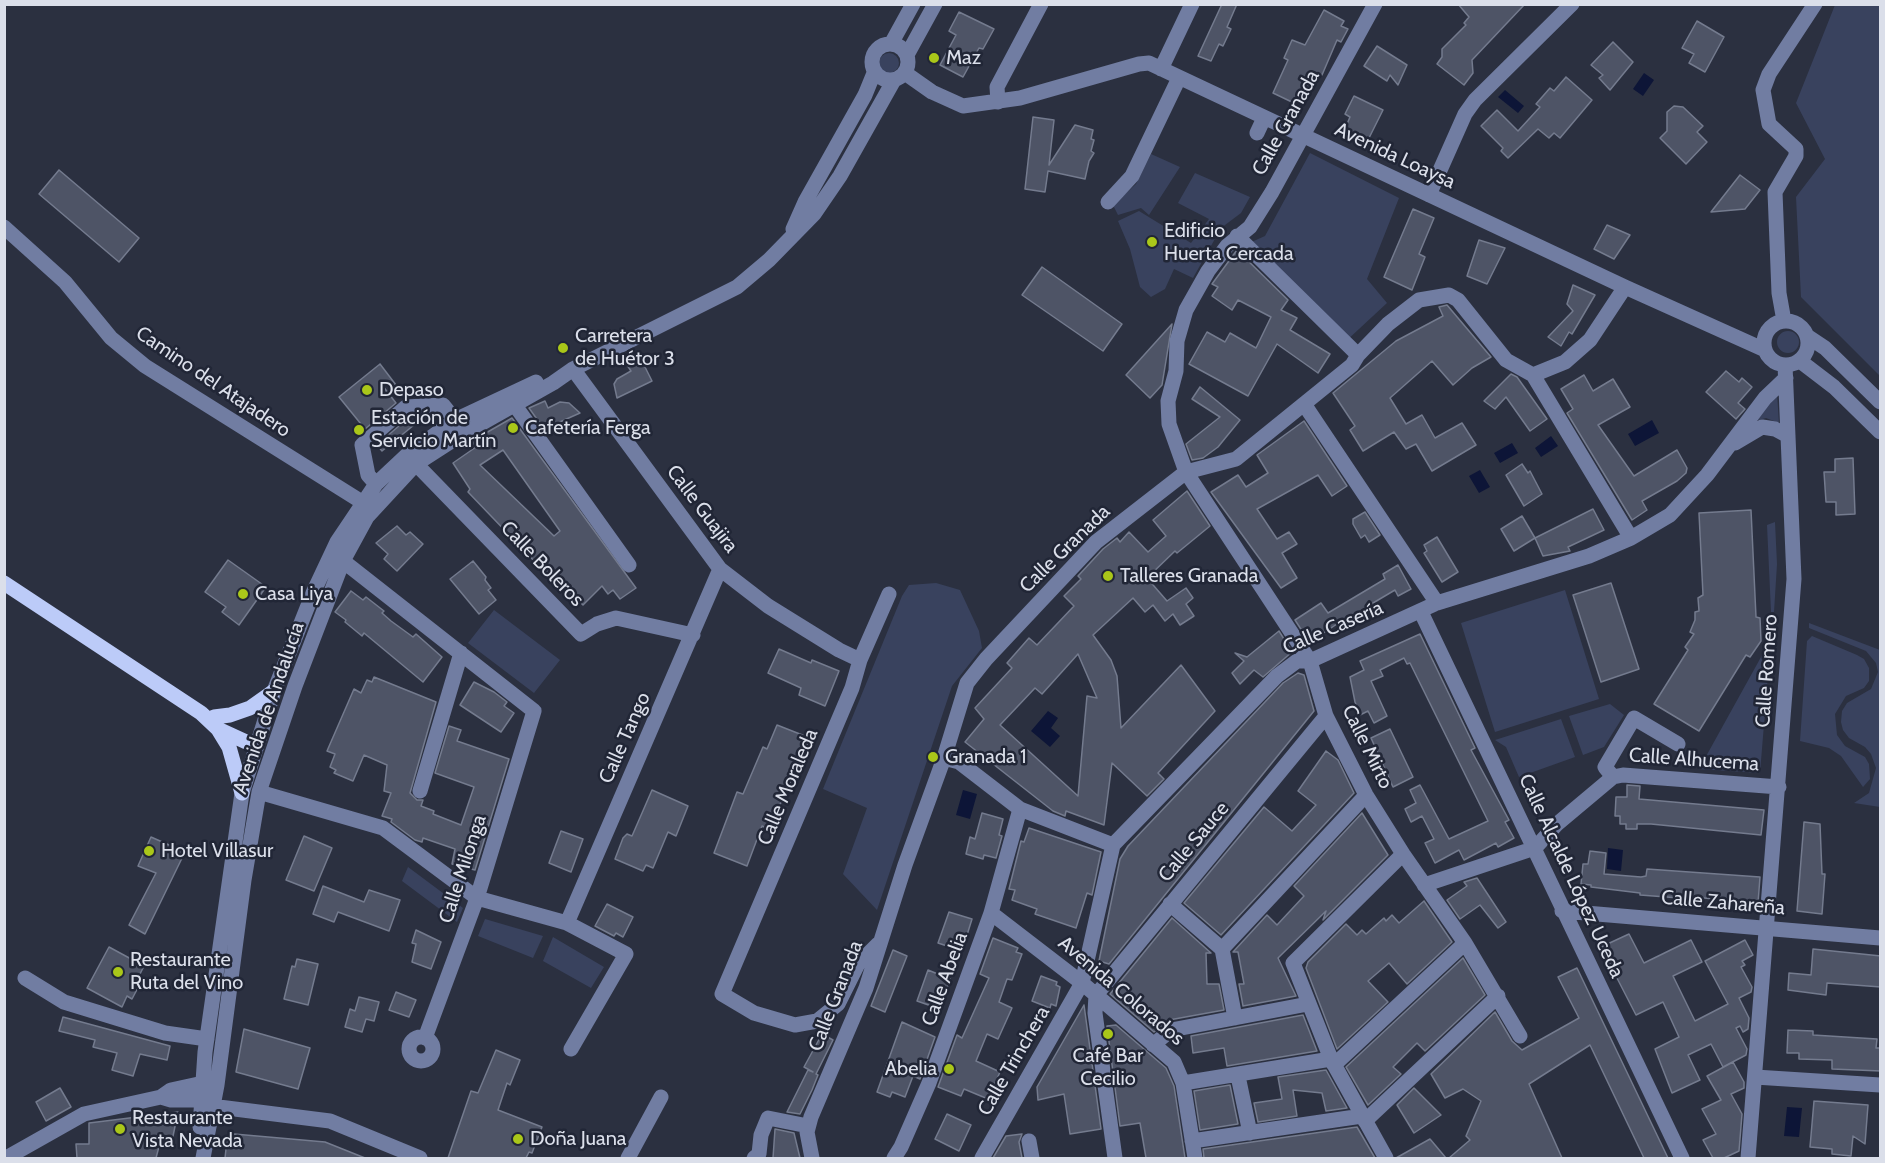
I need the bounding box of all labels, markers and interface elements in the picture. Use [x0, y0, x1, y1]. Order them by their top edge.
place label: Maz [946, 46, 981, 70]
marker: Maz [927, 51, 941, 65]
street label: Calle Granada [1247, 66, 1325, 180]
street label: Avenida Loaysa [1331, 118, 1459, 194]
place label: Edificio Huerta Cercada [1164, 219, 1293, 266]
marker: Edificio Huerta Cercada [1145, 235, 1159, 249]
street label: Camino del Atajadero [131, 321, 295, 443]
place label: Carretera de Huétor 3 [575, 324, 675, 371]
marker: Carretera de Huétor 3 [556, 341, 570, 355]
place label: Depaso [379, 378, 444, 402]
marker: Depaso [360, 383, 374, 397]
place label: Estación de Servicio Martín [371, 406, 496, 453]
place label: Cafetería Ferga [525, 416, 651, 440]
marker: Cafetería Ferga [506, 421, 520, 435]
marker: Estación de Servicio Martín [352, 423, 366, 437]
street label: Calle Guajira [661, 460, 743, 558]
street label: Calle Granada [1015, 500, 1115, 598]
street label: Calle Boleros [495, 516, 589, 612]
place label: Talleres Granada [1120, 564, 1258, 588]
marker: Talleres Granada [1101, 569, 1115, 583]
place label: Casa Liya [255, 582, 333, 606]
marker: Casa Liya [236, 587, 250, 601]
street label: Calle Casería [1279, 596, 1387, 660]
street label: Calle Romero [1751, 614, 1783, 728]
street label: Avenida de Andalucía [228, 619, 310, 797]
street label: Calle Tango [594, 689, 656, 787]
street label: Calle Mirto [1336, 701, 1398, 793]
street label: Calle Moraleda [753, 725, 823, 849]
street label: Calle Alhucema [1628, 743, 1760, 777]
place label: Granada 1 [945, 745, 1027, 769]
marker: Granada 1 [926, 750, 940, 764]
street label: Calle Alcalde López Uceda [1513, 770, 1629, 982]
street label: Calle Sauce [1154, 797, 1234, 887]
street label: Calle Milonga [434, 812, 492, 926]
place label: Hotel Villasur [161, 839, 273, 863]
marker: Hotel Villasur [142, 844, 156, 858]
street label: Calle Zahareña [1660, 886, 1786, 920]
street label: Calle Abelia [917, 929, 973, 1029]
street label: Avenida Colorados [1053, 931, 1189, 1051]
street label: Calle Granada [804, 937, 868, 1055]
place label: Restaurante Ruta del Vino [130, 948, 243, 995]
marker: Restaurante Ruta del Vino [111, 965, 125, 979]
street label: Calle Trinchera [973, 1002, 1055, 1120]
marker: Café Bar Cecilio [1101, 1027, 1115, 1041]
place label: Café Bar Cecilio [1073, 1044, 1143, 1091]
place label: Abelia [885, 1057, 937, 1081]
marker: Abelia [942, 1062, 956, 1076]
place label: Restaurante Vista Nevada [132, 1106, 242, 1153]
marker: Restaurante Vista Nevada [113, 1122, 127, 1136]
place label: Doña Juana [530, 1127, 626, 1151]
marker: Doña Juana [511, 1132, 525, 1146]

